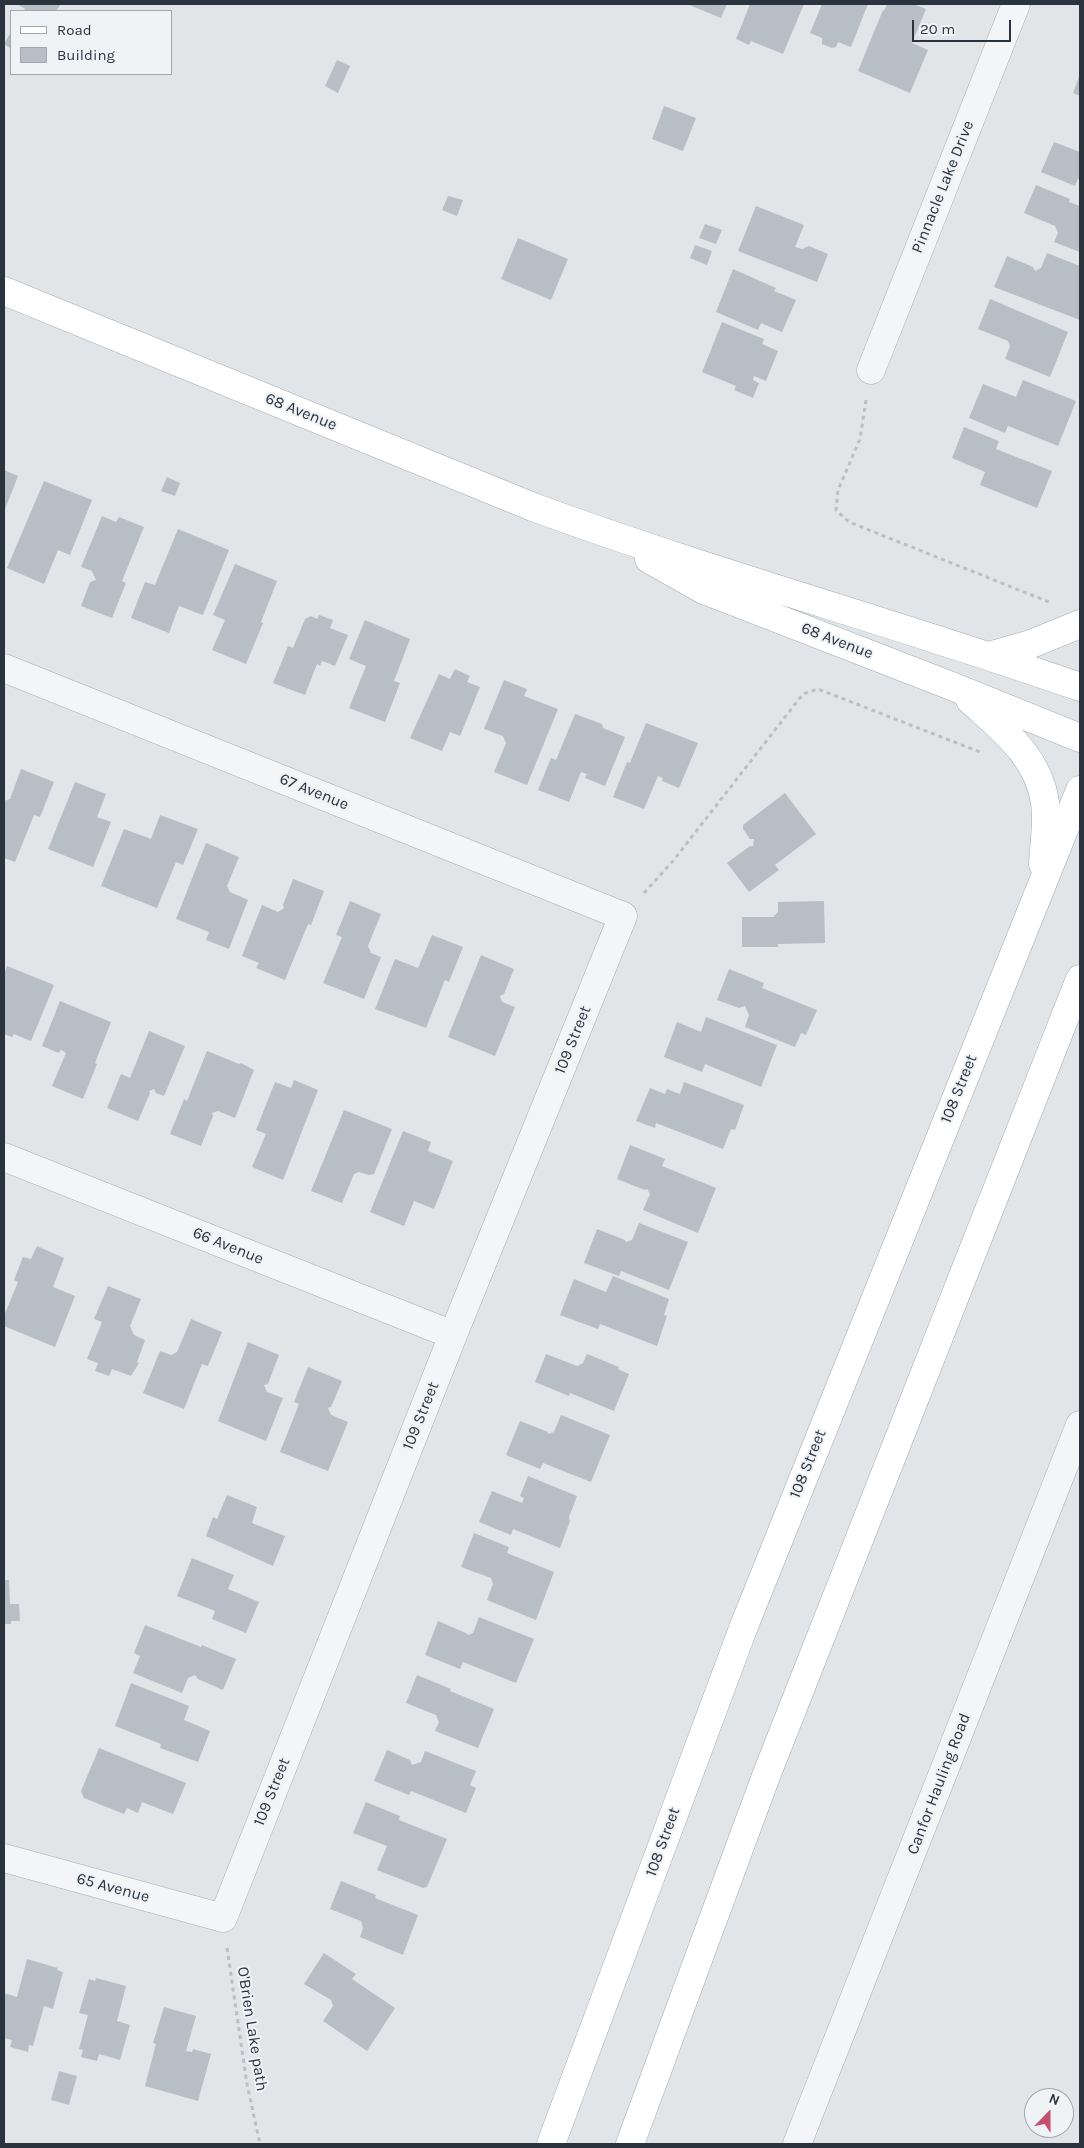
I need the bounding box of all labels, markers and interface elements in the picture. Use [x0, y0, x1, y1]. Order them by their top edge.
legend [10, 10, 172, 75]
scale bar [914, 10, 1013, 42]
text: 20 m [920, 20, 955, 38]
text: Road [57, 21, 92, 39]
text: Building [57, 46, 115, 64]
street label: Pinnacle Lake Drive [908, 118, 978, 256]
street label: 68 Avenue [262, 389, 340, 435]
street label: 68 Avenue [798, 619, 876, 663]
street label: 67 Avenue [277, 769, 351, 815]
street label: 109 Street [551, 1003, 595, 1077]
street label: 108 Street [937, 1052, 981, 1126]
street label: 66 Avenue [190, 1223, 266, 1269]
street label: 109 Street [399, 1379, 443, 1453]
street label: 108 Street [786, 1427, 830, 1501]
street label: Canfor Hauling Road [903, 1711, 975, 1857]
street label: 109 Street [250, 1755, 294, 1829]
street label: 108 Street [642, 1805, 684, 1879]
street label: 65 Avenue [74, 1869, 152, 1907]
street label: O'Brien Lake path [233, 1965, 271, 2093]
north arrow [1024, 2088, 1074, 2138]
text: N [1047, 2090, 1062, 2109]

